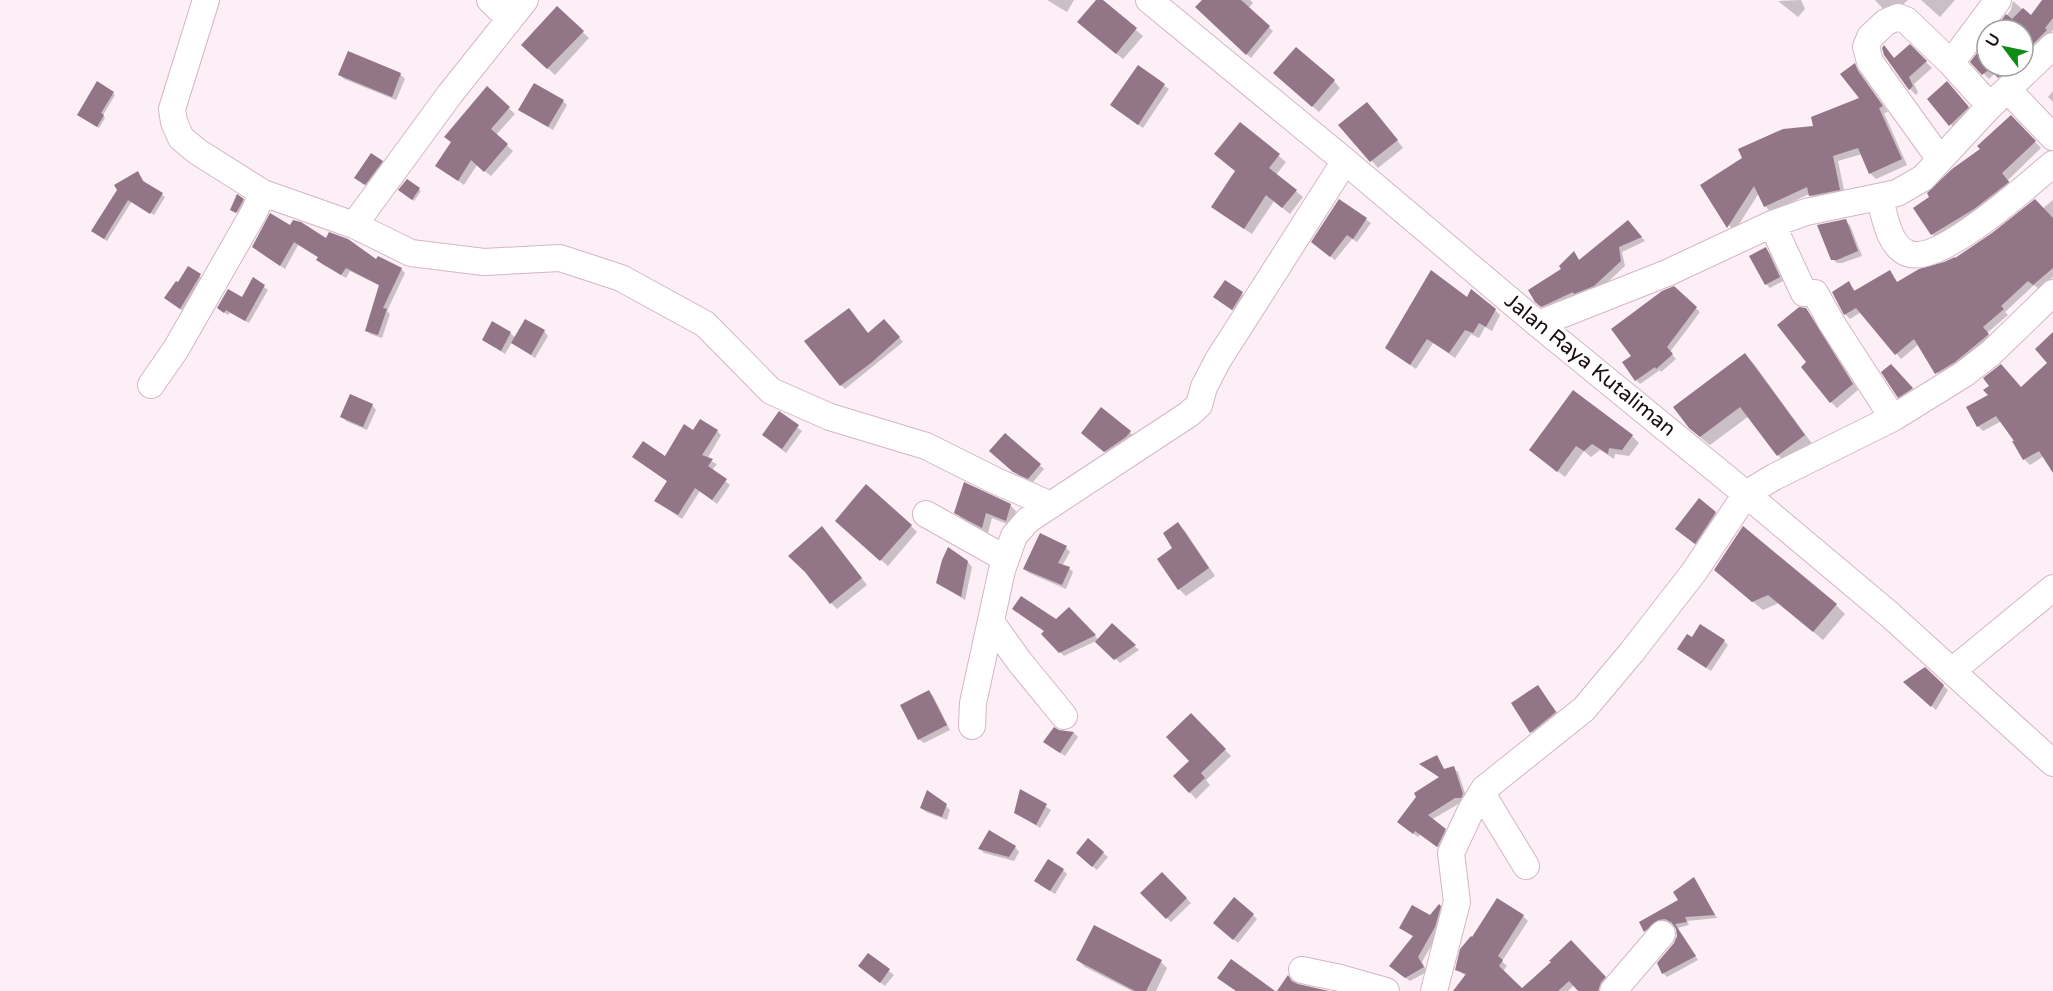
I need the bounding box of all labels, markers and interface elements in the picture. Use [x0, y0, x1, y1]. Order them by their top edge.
north arrow [1975, 18, 2035, 78]
text: U [1981, 30, 2005, 51]
street label: Jalan Raya Kutaliman [1499, 288, 1681, 442]

